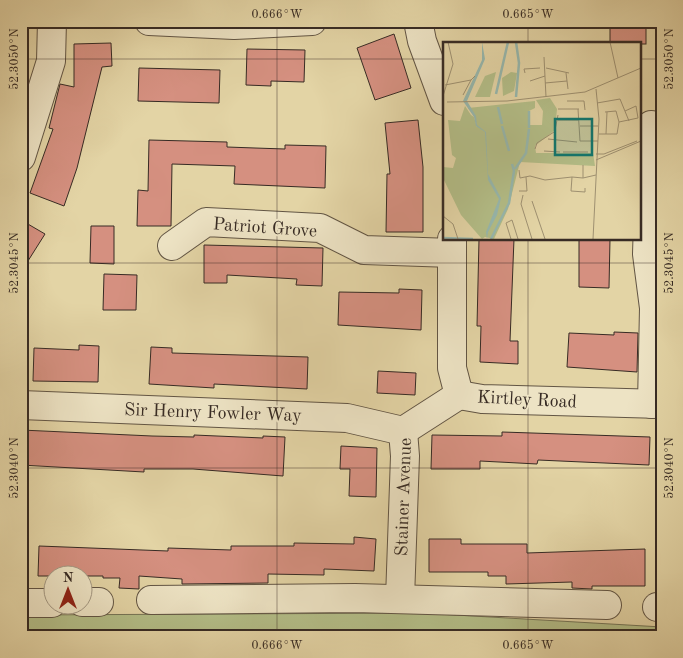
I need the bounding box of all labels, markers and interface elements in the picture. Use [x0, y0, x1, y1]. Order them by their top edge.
text: 0.665°W [503, 8, 554, 21]
text: 0.666°W [252, 9, 303, 21]
text: 52.3050°N [8, 28, 21, 90]
text: 52.3050°N [663, 28, 676, 90]
inset map [443, 42, 640, 240]
street label: Patriot Grove [212, 215, 318, 241]
text: 52.3045°N [8, 232, 21, 294]
text: 52.3045°N [663, 232, 676, 294]
street label: Kirtley Road [477, 388, 577, 412]
street label: Sir Henry Fowler Way [124, 401, 302, 425]
text: 52.3040°N [8, 437, 21, 499]
street label: Stainer Avenue [393, 437, 415, 557]
text: 52.3040°N [663, 437, 676, 499]
north arrow [42, 566, 92, 616]
text: N [63, 571, 74, 585]
text: 0.665°W [503, 639, 554, 652]
text: 0.666°W [252, 640, 303, 652]

